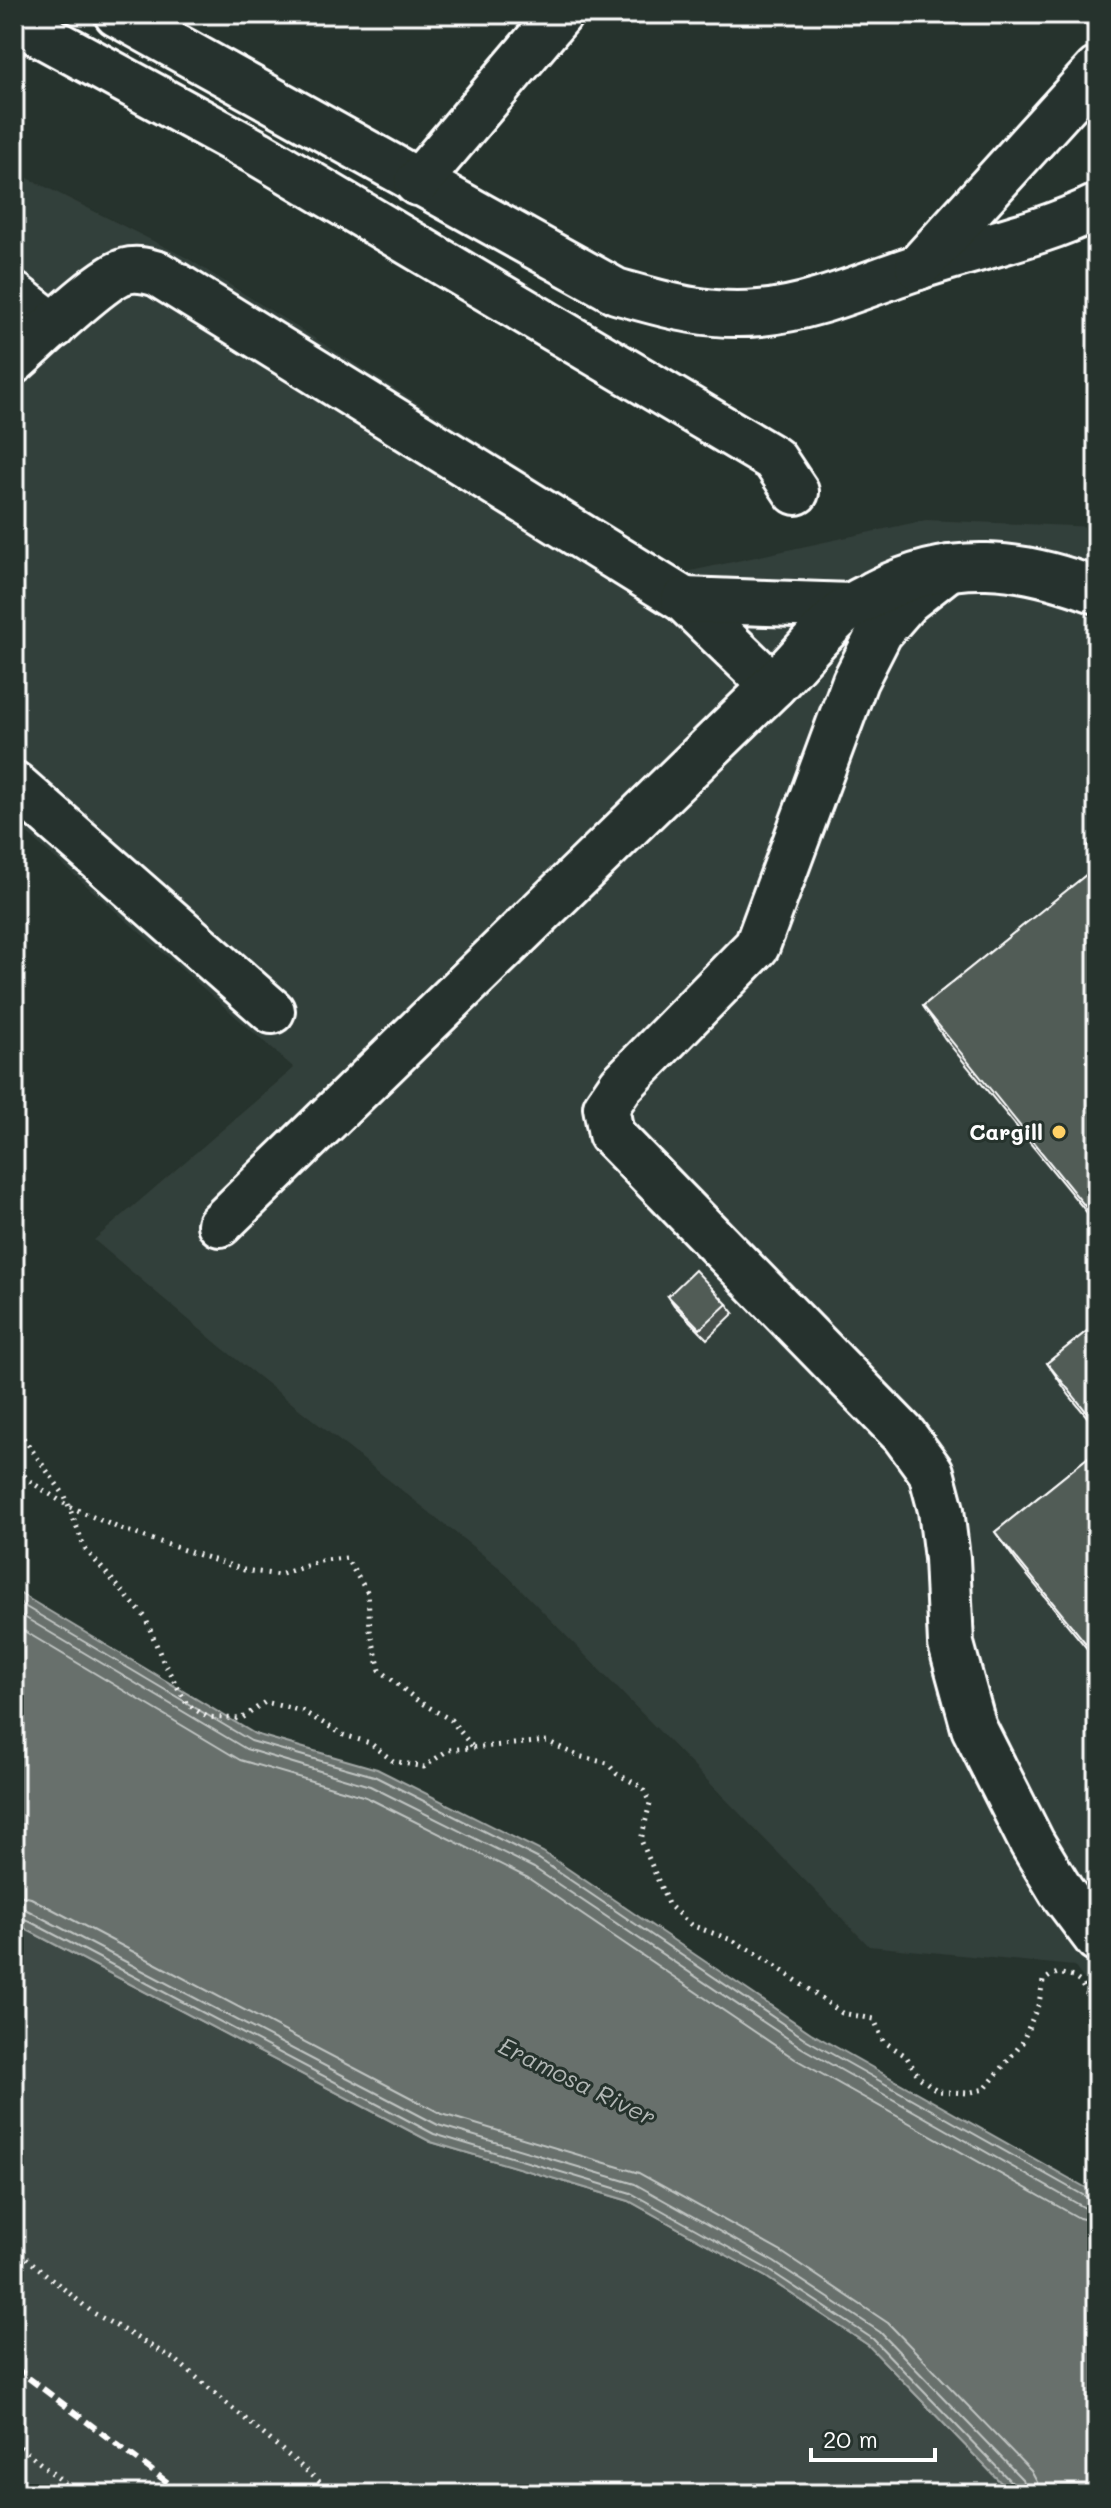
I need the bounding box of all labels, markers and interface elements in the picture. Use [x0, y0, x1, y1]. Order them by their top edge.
place label: Cargill [969, 1117, 1043, 1146]
marker: Cargill [1050, 1123, 1068, 1141]
water label: Eramosa River [494, 2029, 661, 2132]
scale bar [811, 2412, 935, 2462]
text: 20 m [823, 2423, 878, 2454]

